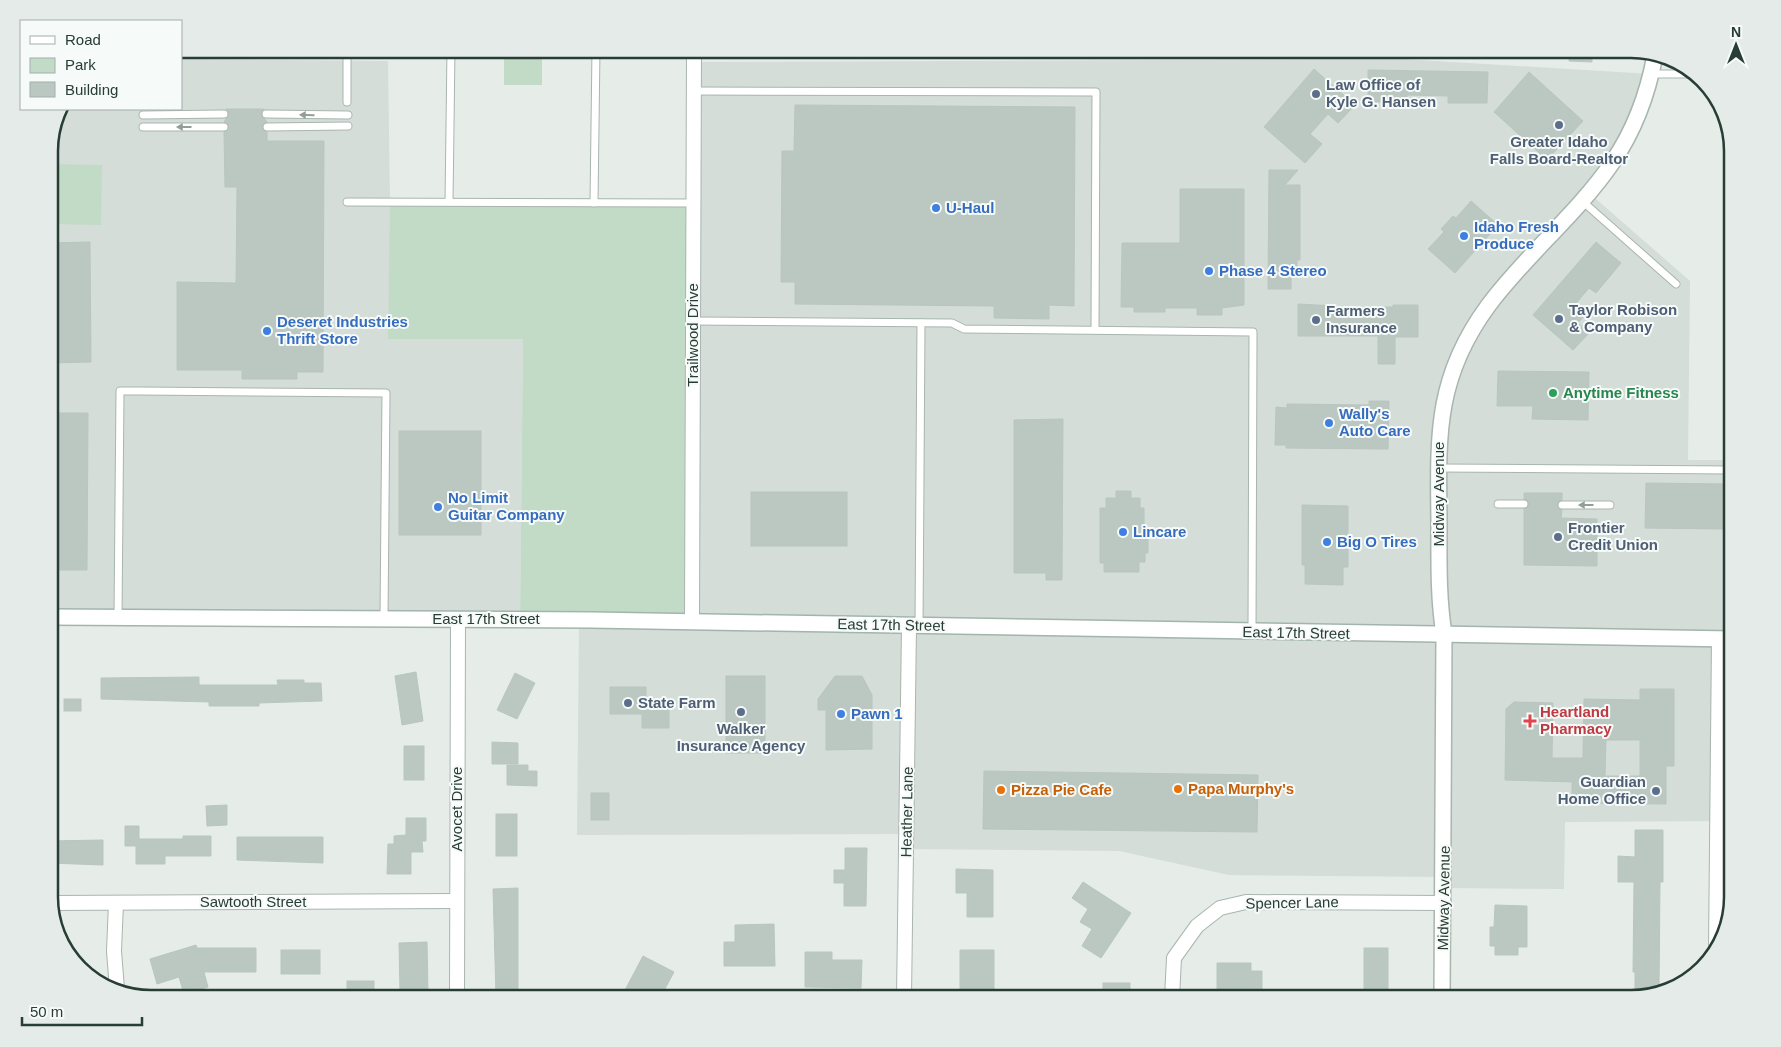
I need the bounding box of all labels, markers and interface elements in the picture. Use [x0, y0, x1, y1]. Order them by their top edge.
legend [20, 20, 182, 110]
north arrow [1711, 20, 1761, 70]
text: N [1731, 24, 1741, 40]
text: Road [65, 31, 101, 48]
text: Park [65, 56, 96, 73]
place label: Law Office of Kyle G. Hansen [1326, 76, 1436, 110]
text: Building [65, 81, 118, 98]
marker: Law Office of Kyle G. Hansen [1310, 88, 1322, 100]
one-way arrow [299, 110, 315, 118]
marker: Greater Idaho Falls Board-Realtor [1553, 119, 1565, 131]
one-way arrow [175, 123, 191, 131]
place label: Greater Idaho Falls Board-Realtor [1490, 133, 1628, 167]
place label: U-Haul [946, 199, 994, 216]
marker: U-Haul [930, 202, 942, 214]
place label: Idaho Fresh Produce [1474, 218, 1559, 252]
marker: Idaho Fresh Produce [1458, 230, 1470, 242]
place label: Phase 4 Stereo [1219, 262, 1327, 279]
marker: Phase 4 Stereo [1203, 265, 1215, 277]
street label: Trailwood Drive [684, 283, 701, 387]
place label: Taylor Robison & Company [1569, 301, 1677, 335]
place label: Farmers Insurance [1326, 302, 1397, 336]
place label: Deseret Industries Thrift Store [277, 313, 408, 347]
marker: Taylor Robison & Company [1553, 313, 1565, 325]
marker: Farmers Insurance [1310, 314, 1322, 326]
marker: Deseret Industries Thrift Store [261, 325, 273, 337]
place label: Anytime Fitness [1563, 384, 1679, 401]
marker: Anytime Fitness [1547, 387, 1559, 399]
place label: Wally's Auto Care [1339, 405, 1411, 439]
marker: Wally's Auto Care [1323, 417, 1335, 429]
street label: Midway Avenue [1430, 442, 1447, 546]
place label: No Limit Guitar Company [448, 489, 565, 523]
marker: No Limit Guitar Company [432, 501, 444, 513]
one-way arrow [1578, 501, 1594, 509]
place label: Frontier Credit Union [1568, 519, 1658, 553]
place label: Lincare [1133, 523, 1186, 540]
marker: Lincare [1117, 526, 1129, 538]
marker: Frontier Credit Union [1552, 531, 1564, 543]
place label: Big O Tires [1337, 533, 1417, 550]
marker: Big O Tires [1321, 536, 1333, 548]
street label: East 17th Street [432, 610, 541, 627]
street label: East 17th Street [837, 615, 946, 634]
street label: East 17th Street [1242, 623, 1351, 642]
place label: State Farm [638, 694, 716, 711]
marker: State Farm [622, 697, 634, 709]
place label: Heartland Pharmacy [1540, 703, 1612, 737]
place label: Pawn 1 [851, 705, 903, 722]
marker: Walker Insurance Agency [735, 706, 747, 718]
marker: Pawn 1 [835, 708, 847, 720]
marker: Heartland Pharmacy [1524, 715, 1536, 727]
place label: Walker Insurance Agency [677, 720, 806, 754]
street label: Heather Lane [897, 766, 916, 858]
street label: Avocet Drive [448, 767, 465, 851]
place label: Guardian Home Office [1558, 773, 1646, 807]
place label: Papa Murphy's [1188, 780, 1294, 797]
place label: Pizza Pie Cafe [1011, 781, 1112, 798]
marker: Papa Murphy's [1172, 783, 1184, 795]
marker: Pizza Pie Cafe [995, 784, 1007, 796]
marker: Guardian Home Office [1650, 785, 1662, 797]
street label: Midway Avenue [1434, 845, 1453, 951]
street label: Sawtooth Street [200, 893, 307, 910]
street label: Spencer Lane [1245, 893, 1339, 912]
scale bar [22, 994, 142, 1026]
text: 50 m [30, 1003, 63, 1020]

